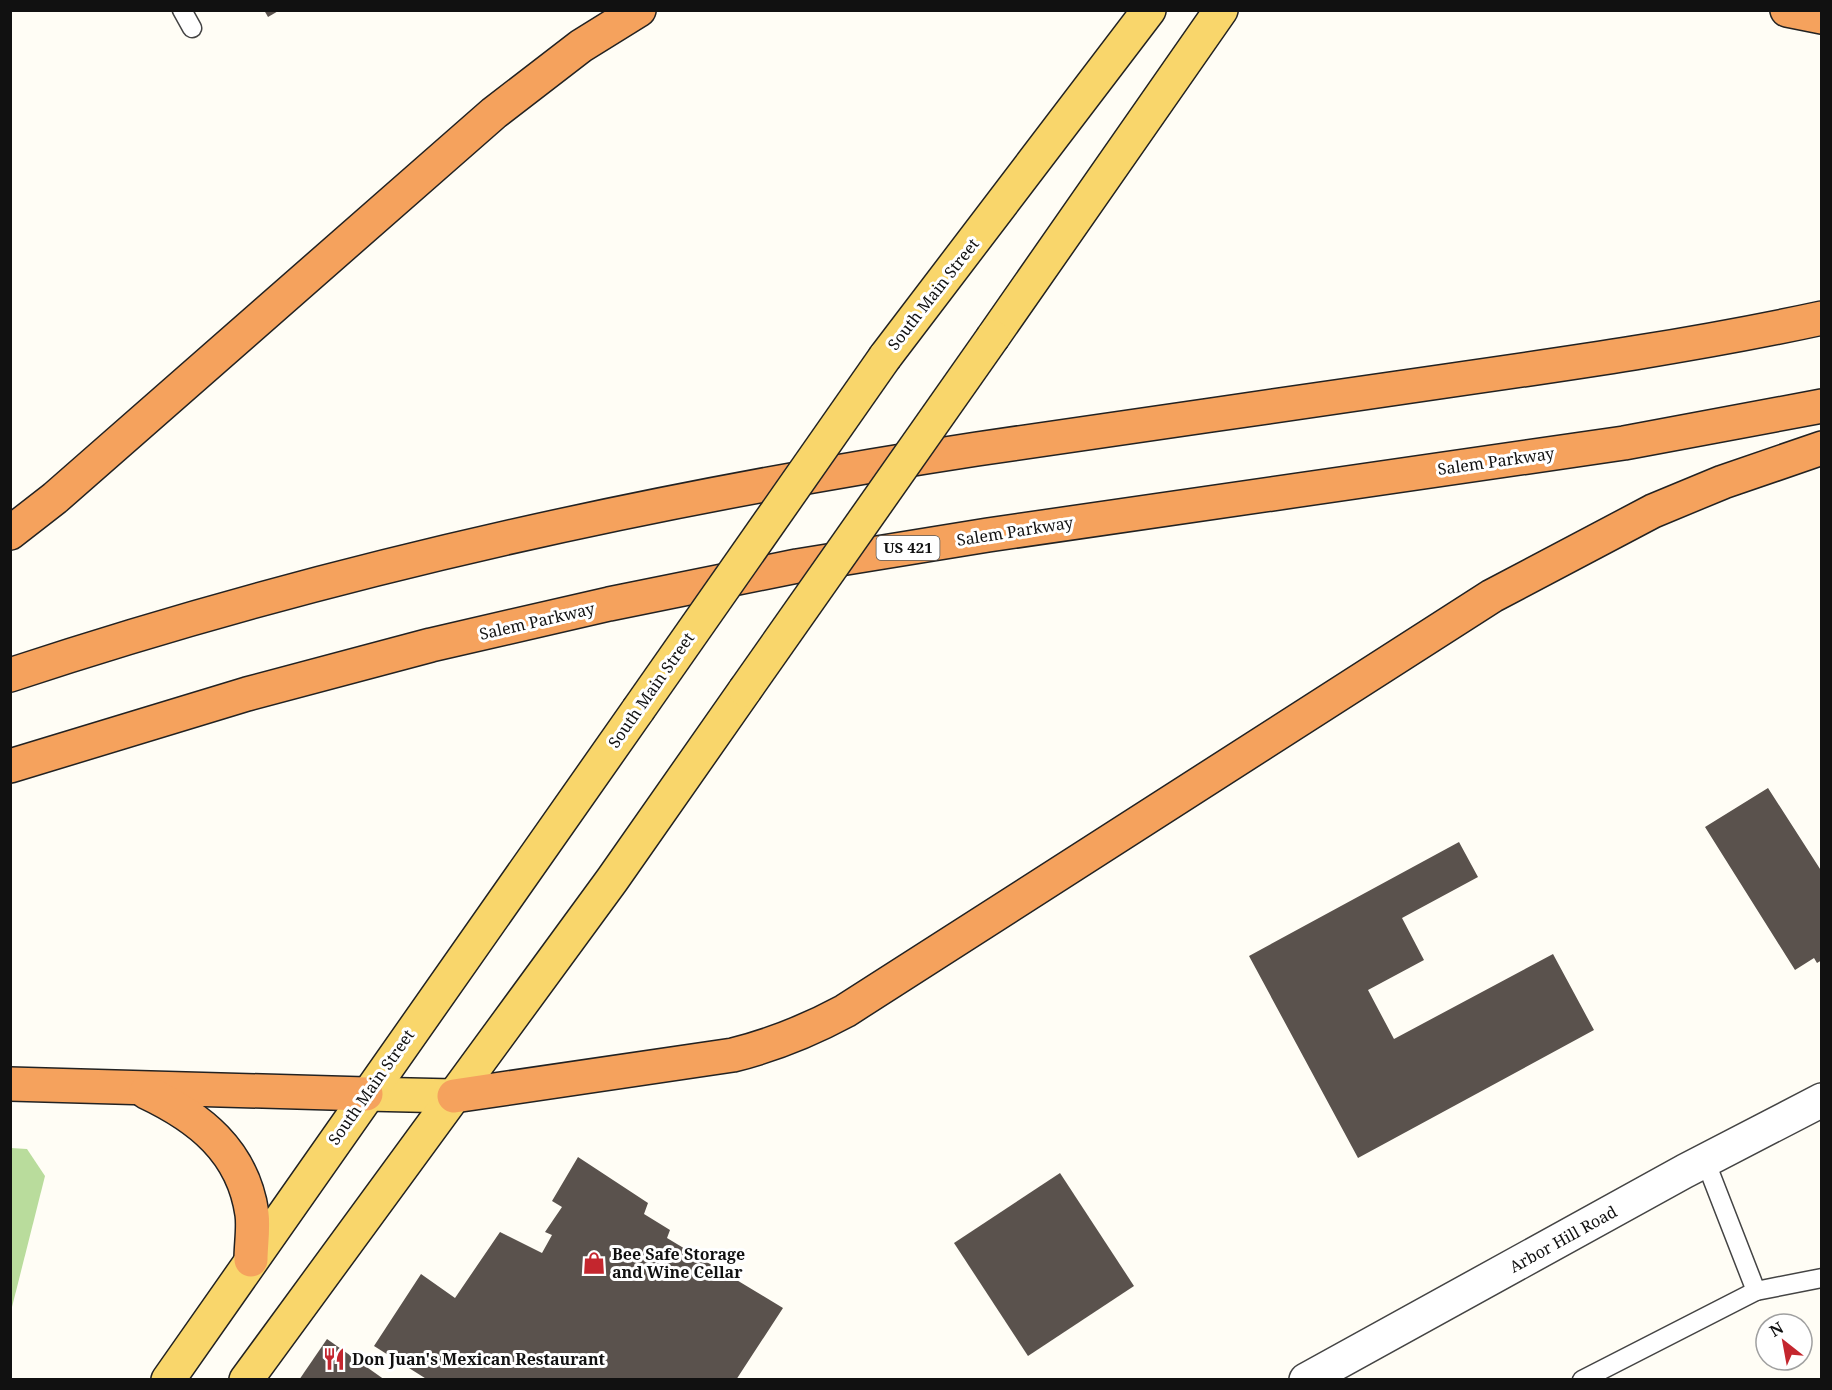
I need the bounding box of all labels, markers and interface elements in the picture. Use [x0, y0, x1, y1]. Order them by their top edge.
street label: South Main Street [882, 233, 984, 354]
street label: Salem Parkway [1436, 442, 1557, 480]
street label: Salem Parkway [955, 511, 1076, 551]
road number: US 421 [876, 536, 940, 560]
street label: Salem Parkway [477, 597, 598, 645]
street label: South Main Street [603, 628, 699, 752]
street label: South Main Street [323, 1025, 419, 1149]
street label: Arbor Hill Road [1505, 1200, 1621, 1278]
place label: Bee Safe Storage and Wine Cellar [612, 1243, 745, 1283]
shop icon: Bee Safe Storage and Wine Cellar [581, 1250, 607, 1276]
north arrow [1754, 1312, 1814, 1372]
text: N [1765, 1316, 1788, 1342]
restaurant icon: Don Juan's Mexican Restaurant [321, 1346, 347, 1372]
place label: Don Juan's Mexican Restaurant [352, 1348, 606, 1370]

